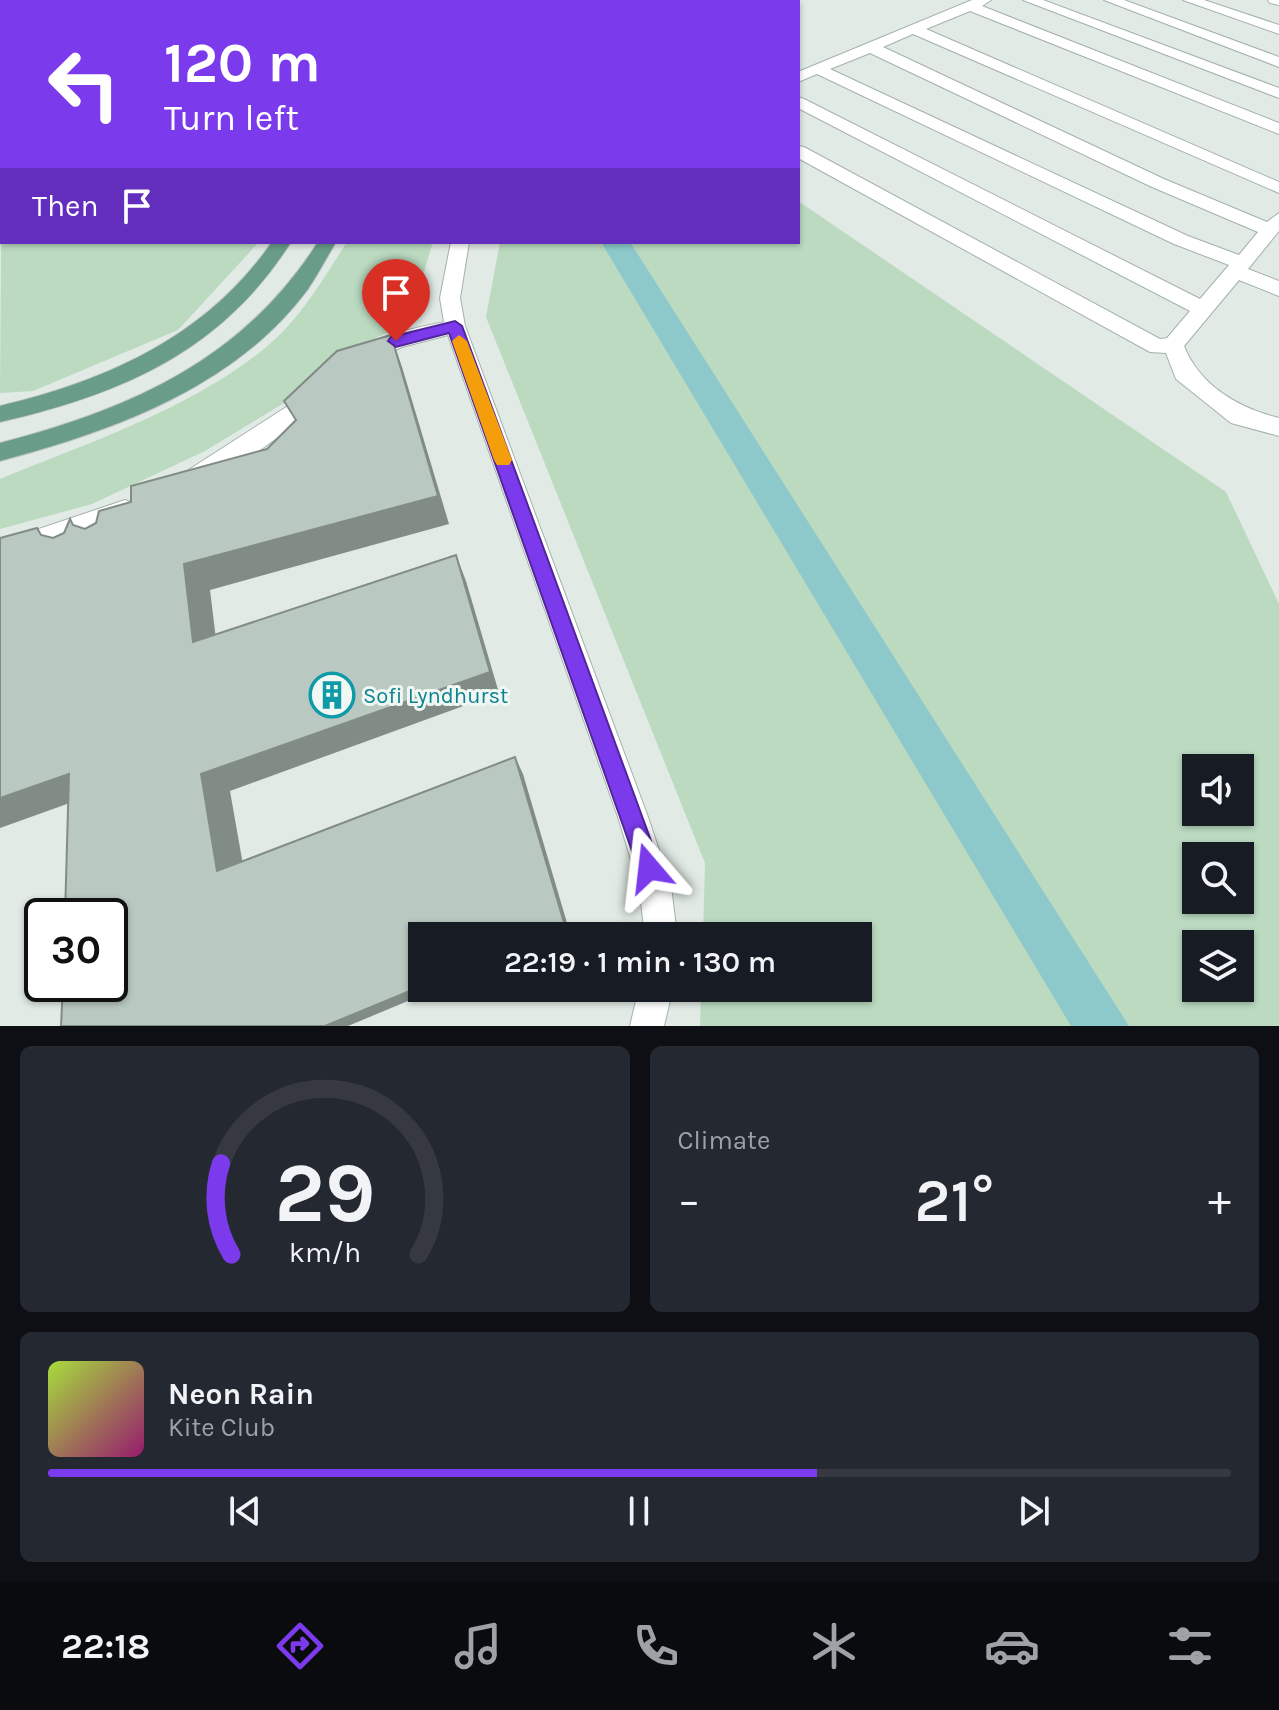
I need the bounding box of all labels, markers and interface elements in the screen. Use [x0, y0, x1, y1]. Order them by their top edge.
text: 120 m [164, 30, 321, 95]
icon: left [32, 32, 136, 136]
text: Turn left [164, 97, 299, 139]
icon: arrive [115, 184, 159, 228]
text: Then [32, 188, 99, 224]
pin [362, 259, 430, 341]
icon: arrive [374, 271, 418, 315]
building icon: Sofi Lyndhurst [308, 671, 356, 719]
place label: Sofi Lyndhurst [363, 683, 508, 709]
map controls [1182, 754, 1254, 1002]
button: sound [1182, 754, 1254, 826]
position arrow [607, 826, 691, 910]
button: search [1182, 842, 1254, 914]
speed limit sign: 30 [24, 898, 128, 1002]
button: layers [1182, 930, 1254, 1002]
text: 22:19 · 1 min · 130 m [504, 944, 776, 980]
text: Climate [678, 1125, 770, 1156]
text: 29 [274, 1145, 375, 1242]
text: 21° [915, 1166, 994, 1236]
text: − [678, 1175, 701, 1226]
text: + [1208, 1175, 1231, 1226]
text: km/h [289, 1236, 361, 1269]
text: Neon Rain [168, 1376, 314, 1412]
text: Kite Club [168, 1412, 275, 1443]
icon: previous [223, 1489, 267, 1533]
icon: pause [617, 1489, 661, 1533]
icon: next [1012, 1489, 1056, 1533]
icon: directions [272, 1618, 328, 1674]
icon: music [450, 1618, 506, 1674]
icon: phone [628, 1618, 684, 1674]
icon: climate [806, 1618, 862, 1674]
icon: car [984, 1618, 1040, 1674]
icon: filters [1162, 1618, 1218, 1674]
text: 22:18 [61, 1625, 150, 1667]

